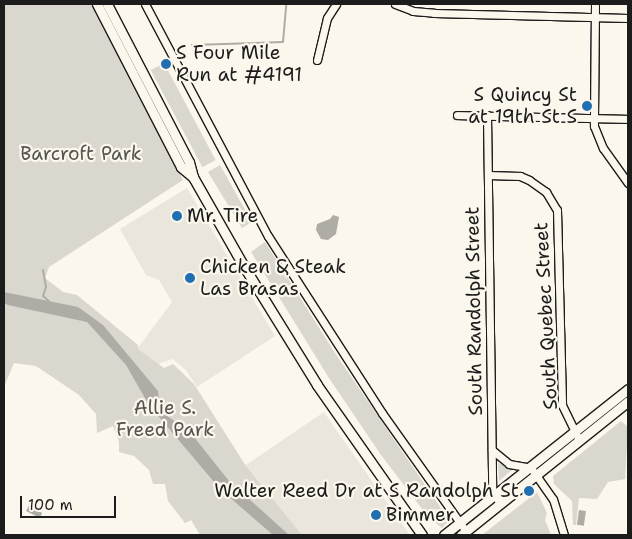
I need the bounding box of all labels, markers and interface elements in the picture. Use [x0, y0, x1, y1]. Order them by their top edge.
place label: S Four Mile Run at #4191 [176, 42, 302, 86]
marker: S Four Mile Run at #4191 [160, 58, 172, 70]
place label: S Quincy St at 19th St S [468, 84, 577, 128]
marker: S Quincy St at 19th St S [581, 100, 593, 112]
park label: Barcroft Park [20, 143, 142, 165]
place label: Mr. Tire [187, 205, 258, 227]
street label: South Randolph Street [461, 206, 487, 416]
marker: Mr. Tire [171, 210, 183, 222]
street label: South Quebec Street [530, 222, 562, 410]
place label: Chicken & Steak Las Brasas [200, 256, 346, 300]
marker: Chicken & Steak Las Brasas [184, 272, 196, 284]
park label: Allie S. Freed Park [116, 397, 214, 441]
place label: Walter Reed Dr at S Randolph St [214, 480, 519, 502]
marker: Walter Reed Dr at S Randolph St [523, 485, 535, 497]
scale bar [22, 486, 119, 518]
text: 100 m [28, 495, 73, 515]
place label: Bimmer [386, 504, 454, 526]
marker: Bimmer [370, 509, 382, 521]

